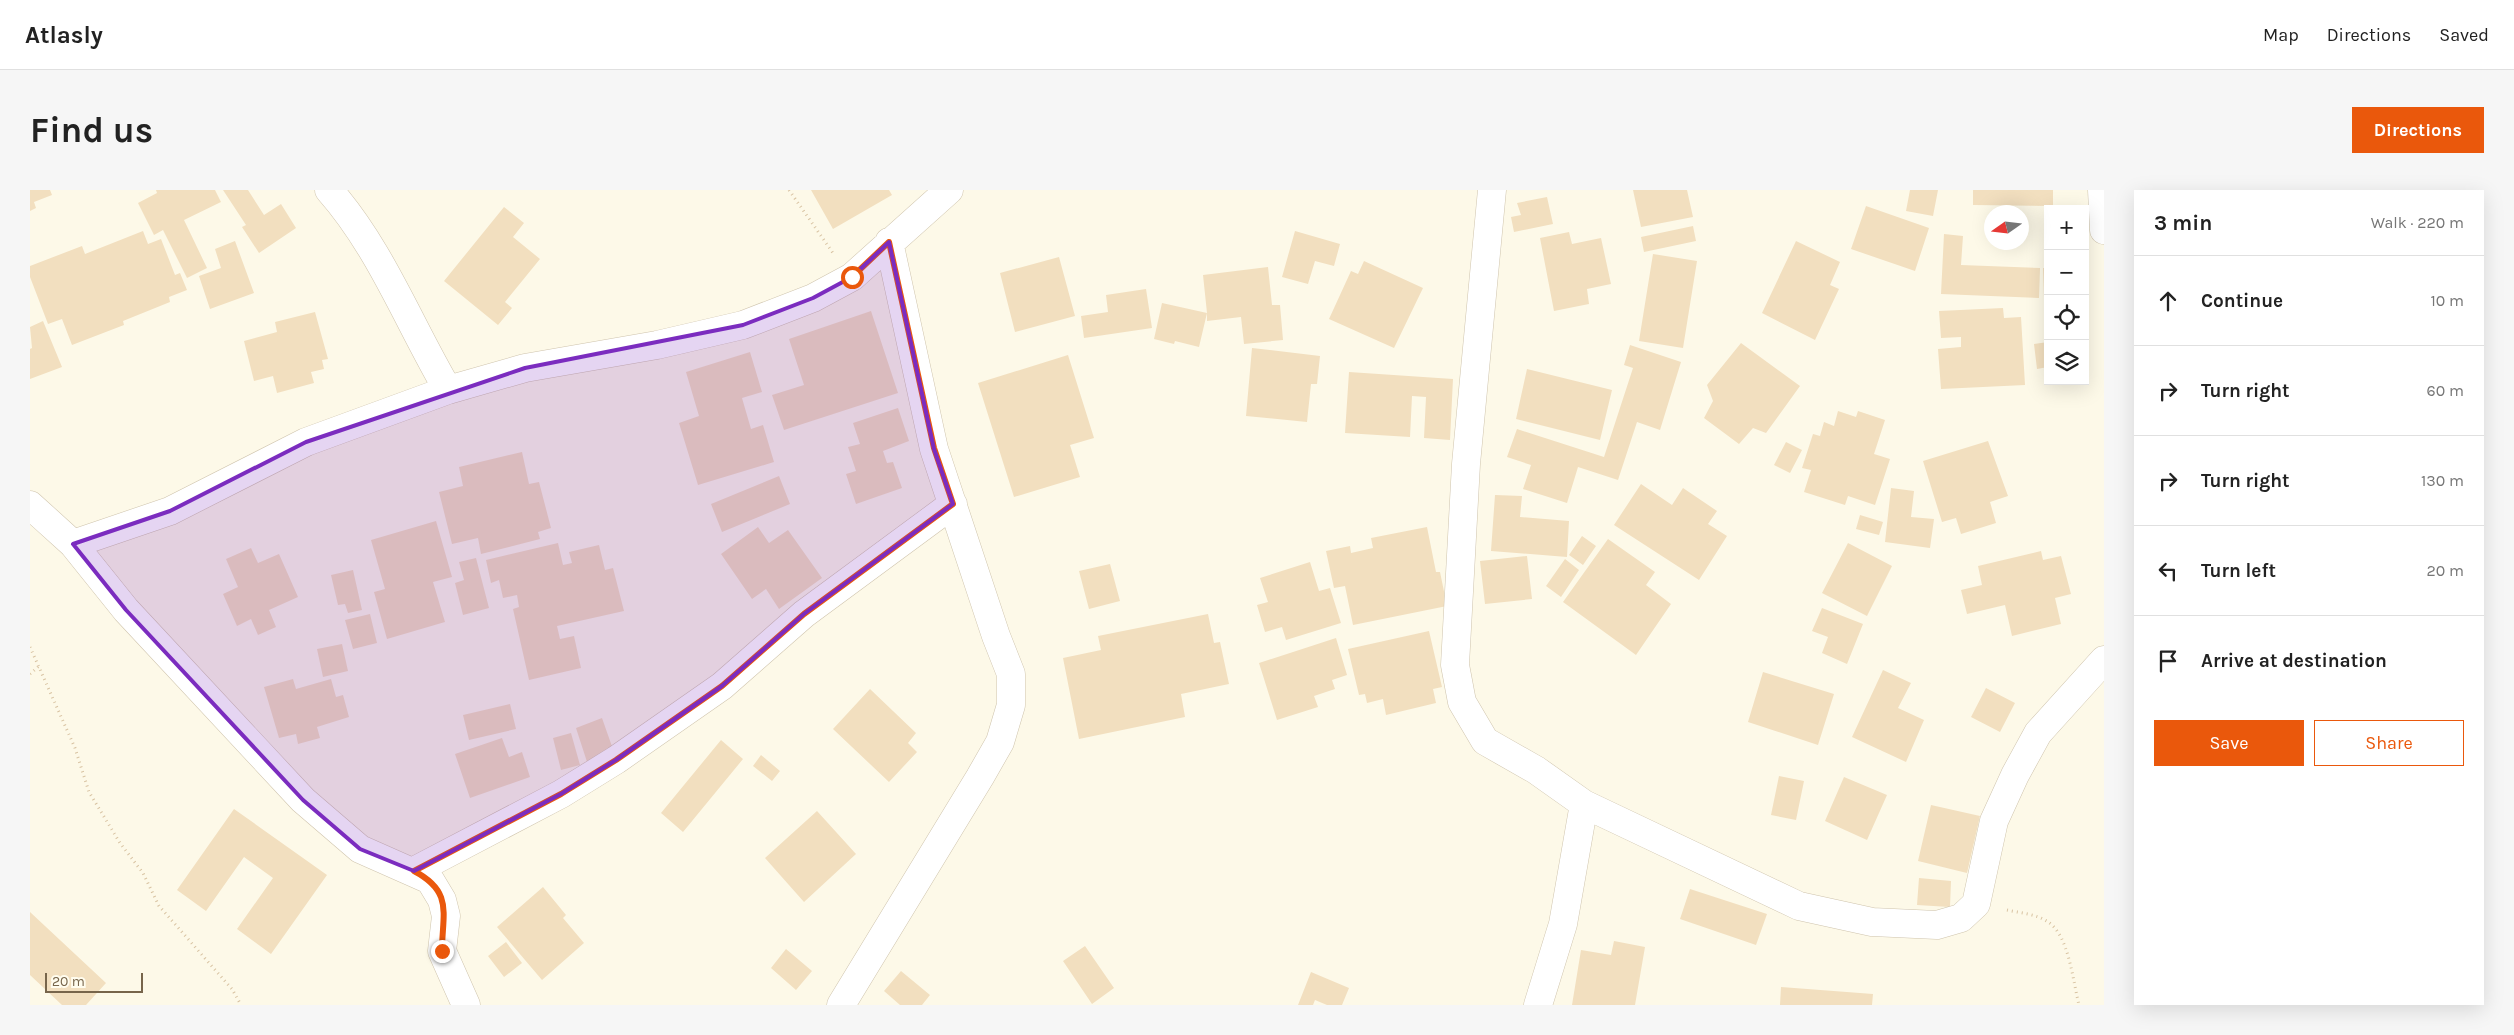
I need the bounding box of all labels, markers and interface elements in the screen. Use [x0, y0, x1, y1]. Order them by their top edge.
text: Atlasly [25, 21, 103, 49]
text: Map [2263, 24, 2299, 46]
text: Directions [2327, 24, 2411, 46]
text: Saved [2439, 24, 2489, 46]
button: Directions [2352, 107, 2484, 153]
text: Find us [30, 110, 153, 151]
north arrow [1984, 205, 2029, 250]
map controls [2044, 205, 2089, 385]
button: + [2044, 205, 2089, 250]
text: 3 min [2154, 211, 2212, 235]
text: Walk · 220 m [2371, 213, 2464, 232]
button: − [2044, 250, 2089, 295]
route start [841, 266, 864, 289]
icon: ahead [2154, 287, 2182, 315]
text: Continue [2201, 290, 2283, 312]
text: 10 m [2430, 291, 2464, 310]
button: locate [2044, 295, 2089, 340]
button: layers [2044, 340, 2089, 385]
icon: right [2154, 377, 2182, 405]
text: Turn right [2201, 380, 2290, 402]
text: 60 m [2427, 381, 2464, 400]
icon: right [2154, 467, 2182, 495]
text: Turn right [2201, 470, 2290, 492]
text: 130 m [2421, 471, 2464, 490]
icon: left [2154, 557, 2182, 585]
text: Turn left [2201, 560, 2276, 582]
text: 20 m [2426, 561, 2464, 580]
icon: arrive [2154, 647, 2182, 675]
text: Arrive at destination [2201, 650, 2387, 672]
button: Save [2154, 720, 2304, 766]
button: Share [2314, 720, 2464, 766]
route end [431, 940, 454, 963]
scale bar [45, 970, 142, 993]
text: 20 m [52, 973, 85, 990]

